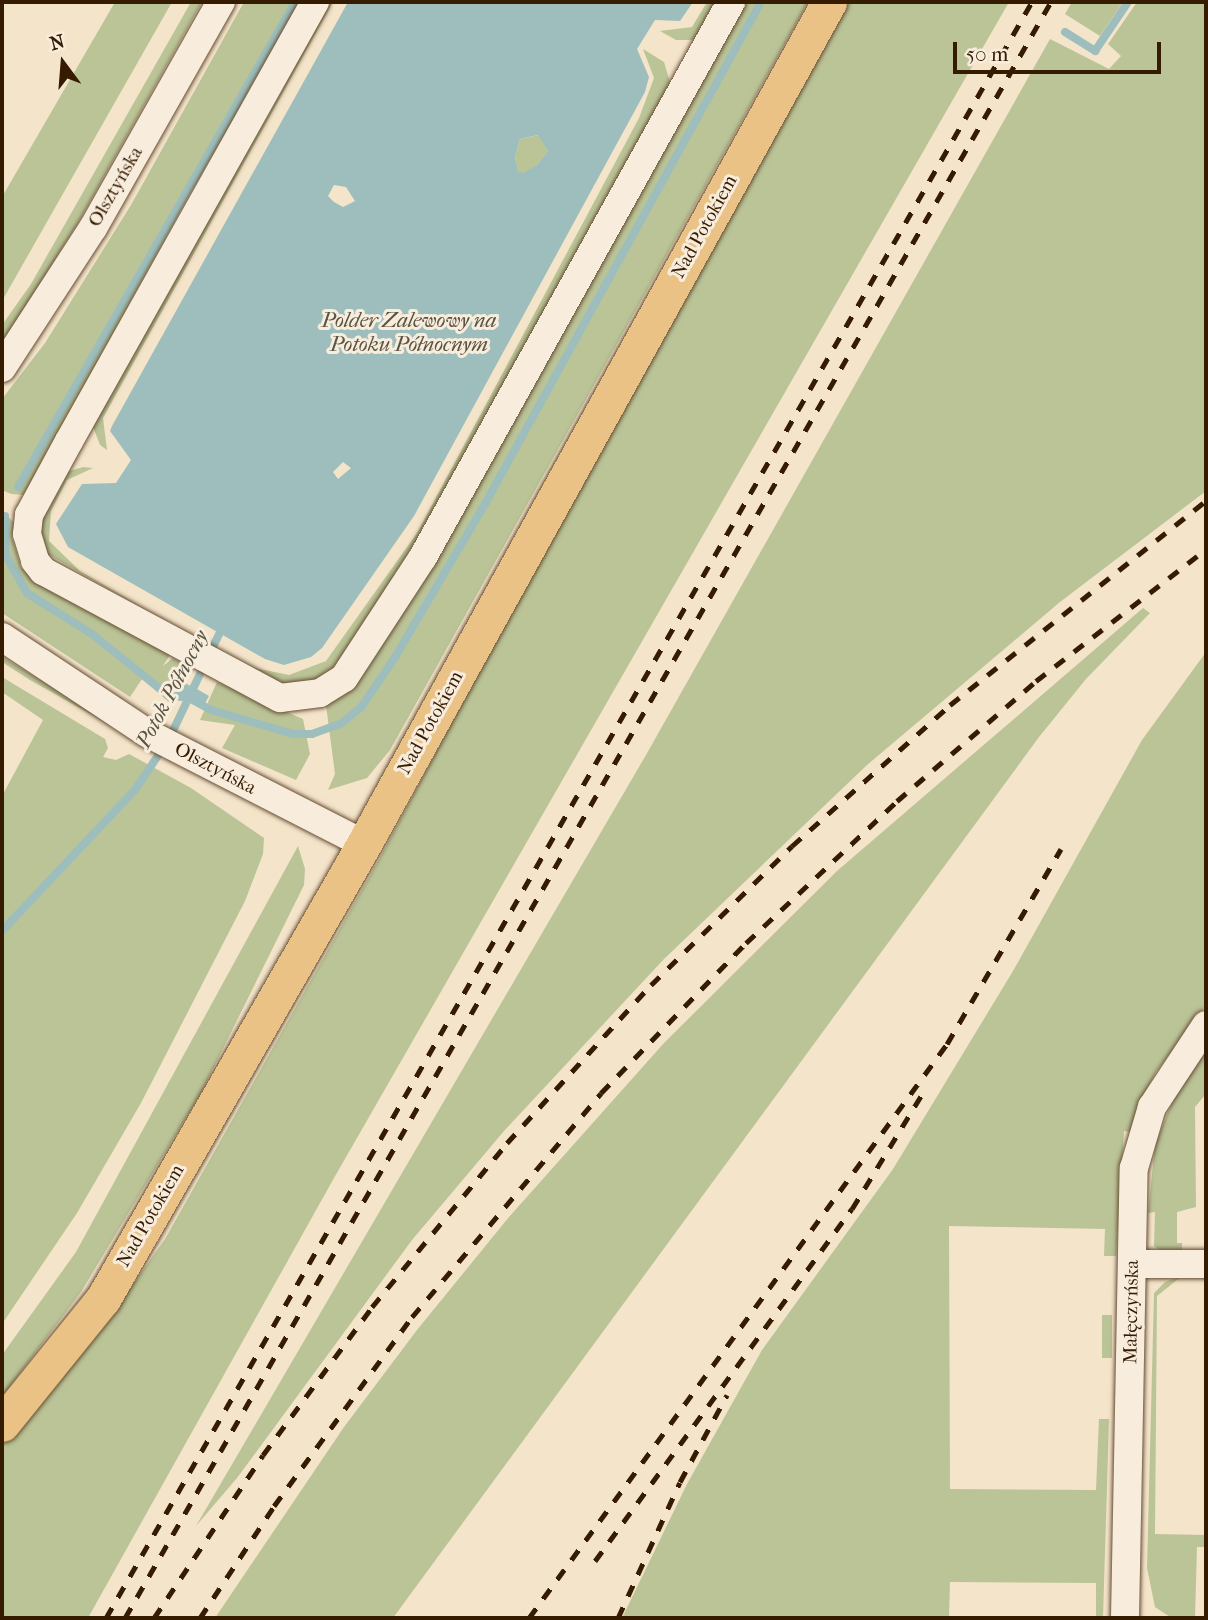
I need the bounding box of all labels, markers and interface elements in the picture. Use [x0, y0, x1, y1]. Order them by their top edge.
north arrow [28, 28, 98, 98]
scale bar [956, 28, 1164, 72]
text: N [47, 30, 67, 55]
text: 50 m [966, 42, 1009, 66]
street label: Olsztyńska [84, 143, 148, 231]
street label: Nad Potokiem [667, 171, 743, 283]
water label: Polder Zalewowy na Potoku Północnym [321, 307, 497, 357]
water label: Potok Północny [130, 626, 214, 752]
street label: Nad Potokiem [393, 667, 469, 779]
street label: Olsztyńska [170, 738, 260, 800]
street label: Nad Potokiem [112, 1161, 190, 1271]
street label: Małęczyńska [1120, 1260, 1144, 1364]

